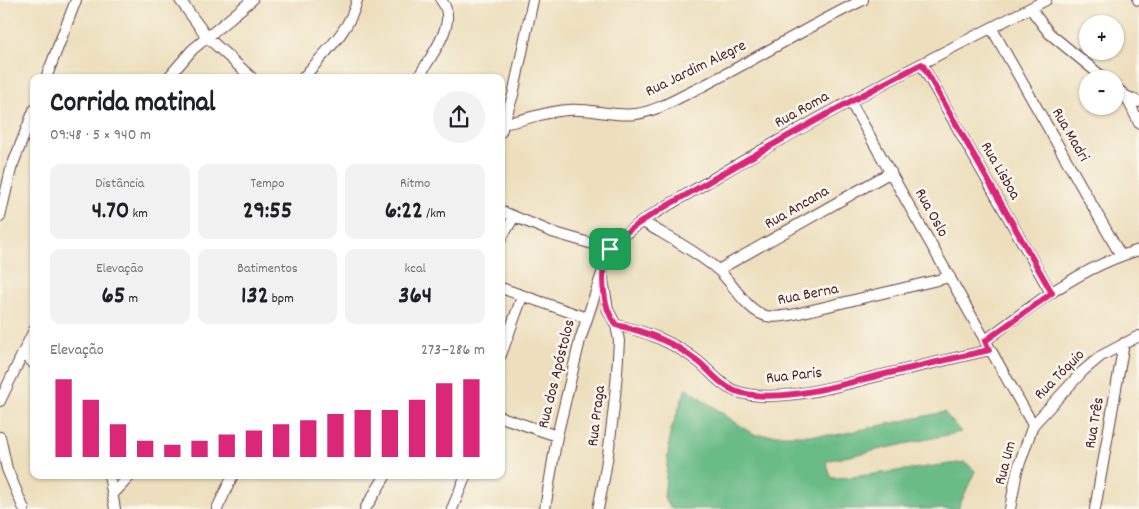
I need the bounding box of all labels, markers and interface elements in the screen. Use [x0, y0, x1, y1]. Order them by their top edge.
map controls [1079, 15, 1124, 115]
button: + [1079, 15, 1124, 60]
street label: Rua Jardim Alegre [642, 35, 750, 103]
button: − [1079, 70, 1124, 115]
text: Corrida matinal [50, 85, 215, 125]
street label: Rua Roma [771, 85, 834, 134]
button: share [433, 91, 485, 143]
street label: Rua Madri [1045, 104, 1095, 166]
text: 09:48 · 5 × 940 m [50, 124, 151, 147]
street label: Rua Lisboa [974, 138, 1026, 205]
text: Distância [95, 174, 144, 194]
text: Tempo [250, 174, 285, 194]
text: Ritmo [400, 174, 430, 194]
street label: Rua Ancana [761, 180, 834, 236]
street label: Rua Oslo [908, 184, 954, 242]
text: 4.70 [92, 194, 129, 230]
text: 29:55 [243, 194, 292, 230]
text: 6:22 [385, 194, 423, 230]
text: km [129, 204, 148, 224]
text: /km [423, 204, 446, 224]
pin [589, 228, 631, 270]
icon: arrive [596, 235, 624, 263]
text: Elevação [96, 259, 143, 279]
text: Batimentos [237, 259, 298, 279]
text: kcal [405, 259, 426, 279]
street label: Rua Berna [776, 278, 841, 312]
text: 65 [102, 279, 125, 315]
text: 132 [241, 279, 269, 315]
text: 364 [398, 279, 432, 315]
text: m [125, 289, 138, 309]
text: bpm [269, 289, 294, 309]
street label: Rua dos Apóstolos [532, 317, 582, 431]
text: Elevação [50, 339, 104, 362]
text: 273–286 m [421, 339, 485, 362]
street label: Rua Tóquio [1029, 344, 1091, 406]
street label: Rua Paris [765, 362, 823, 390]
street label: Rua Praga [582, 384, 612, 448]
street label: Rua Três [1079, 395, 1111, 451]
street label: Rua Um [989, 438, 1023, 487]

